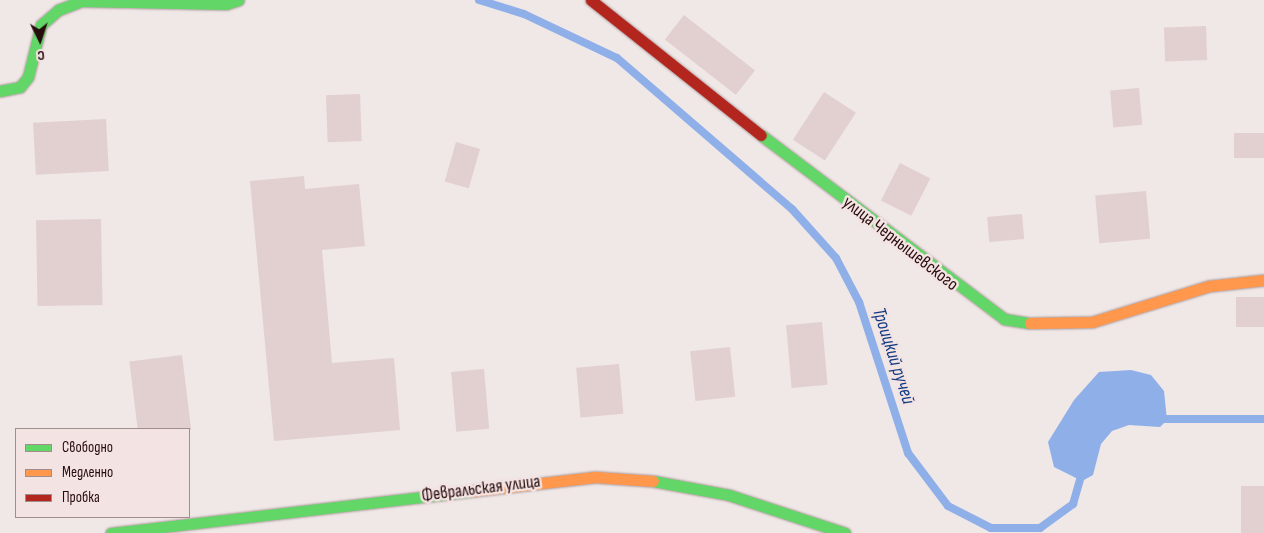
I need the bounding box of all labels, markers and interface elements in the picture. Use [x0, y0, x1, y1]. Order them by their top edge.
north arrow [15, 15, 65, 65]
text: С [37, 47, 45, 64]
street label: улица Чернышевского [838, 192, 962, 296]
water label: Троицкий ручей [867, 305, 919, 407]
legend [15, 428, 190, 518]
text: Свободно [62, 438, 113, 457]
text: Медленно [62, 463, 113, 482]
street label: Февральская улица [420, 471, 542, 507]
text: Пробка [62, 488, 100, 507]

